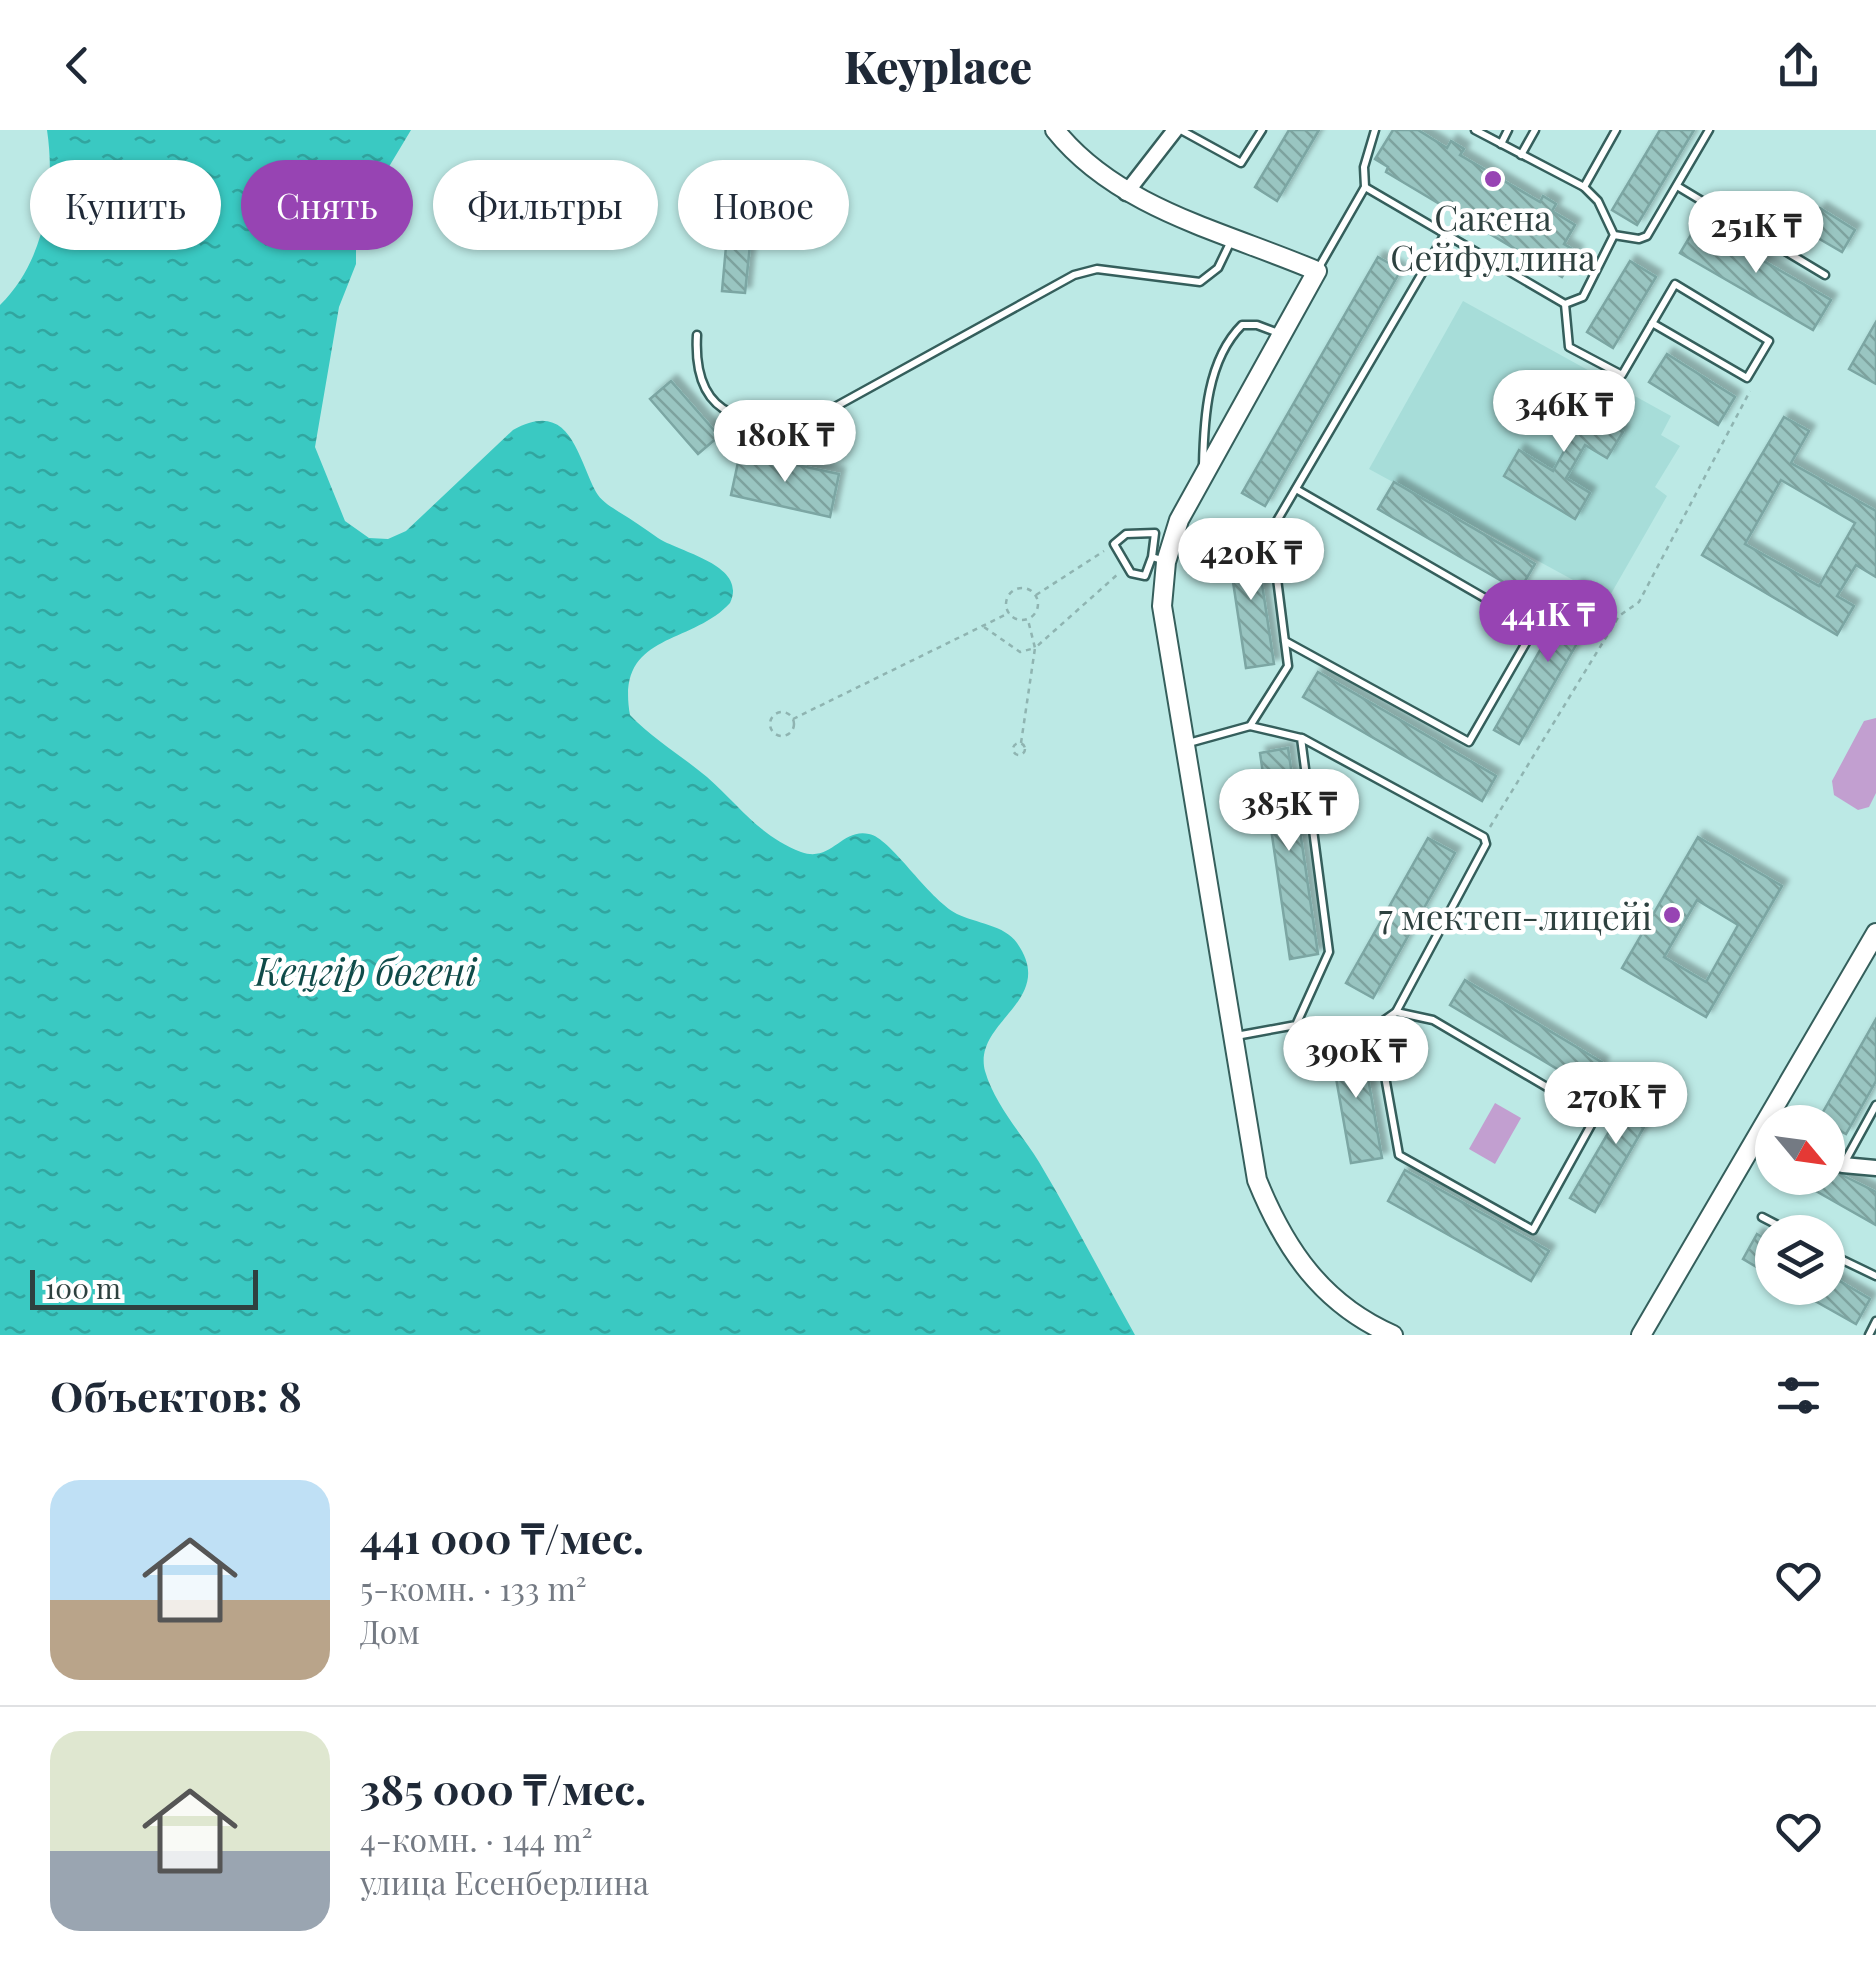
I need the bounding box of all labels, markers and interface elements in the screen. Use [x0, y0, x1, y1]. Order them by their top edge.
text: Keyplace [844, 35, 1032, 95]
icon: back [50, 38, 105, 93]
icon: share [1771, 38, 1826, 93]
chip: Купить [30, 160, 221, 250]
chip: Снять [241, 160, 413, 250]
chip: Фильтры [433, 160, 658, 250]
chip: Новое [678, 160, 849, 250]
marker: Сакена Сейфуллина [1482, 168, 1504, 190]
pin: 251K ₸ [1675, 191, 1837, 276]
place label: Сакена Сейфуллина [1390, 193, 1596, 280]
text: 251K ₸ [1710, 202, 1802, 245]
pin: 346K ₸ [1483, 370, 1645, 455]
text: 346K ₸ [1515, 381, 1613, 424]
pin: 180K ₸ [704, 400, 866, 485]
text: 180K ₸ [736, 411, 834, 454]
pin: 420K ₸ [1170, 518, 1332, 603]
text: 420K ₸ [1200, 529, 1302, 572]
pin: 441K ₸ [1467, 580, 1629, 665]
text: 441K ₸ [1501, 591, 1595, 634]
pin: 385K ₸ [1208, 769, 1370, 854]
text: 385K ₸ [1241, 780, 1337, 823]
place label: 7 мектеп-лицейі [1378, 892, 1652, 939]
marker: 7 мектеп-лицейі [1661, 904, 1683, 926]
water label: Кеңгір бөгені [253, 944, 479, 995]
pin: 390K ₸ [1275, 1016, 1437, 1101]
text: 390K ₸ [1305, 1027, 1407, 1070]
pin: 270K ₸ [1535, 1062, 1697, 1147]
text: 270K ₸ [1566, 1073, 1666, 1116]
north arrow [1755, 1105, 1845, 1195]
map controls [1755, 1105, 1845, 1305]
button: layers [1755, 1215, 1845, 1305]
scale bar [30, 1265, 258, 1310]
text: 100 m [45, 1269, 121, 1306]
text: Объектов: 8 [50, 1367, 302, 1423]
icon: filters [1771, 1368, 1826, 1423]
text: 441 000 ₸/мес. [360, 1509, 644, 1565]
icon: home [130, 1520, 250, 1640]
icon: heart [1771, 1553, 1826, 1608]
text: 5-комн. · 133 m² [360, 1566, 587, 1609]
text: Дом [360, 1609, 420, 1652]
text: 385 000 ₸/мес. [360, 1760, 646, 1816]
icon: home [130, 1771, 250, 1891]
icon: heart [1771, 1804, 1826, 1859]
text: 4-комн. · 144 m² [360, 1817, 593, 1860]
text: улица Есенберлина [360, 1860, 649, 1903]

